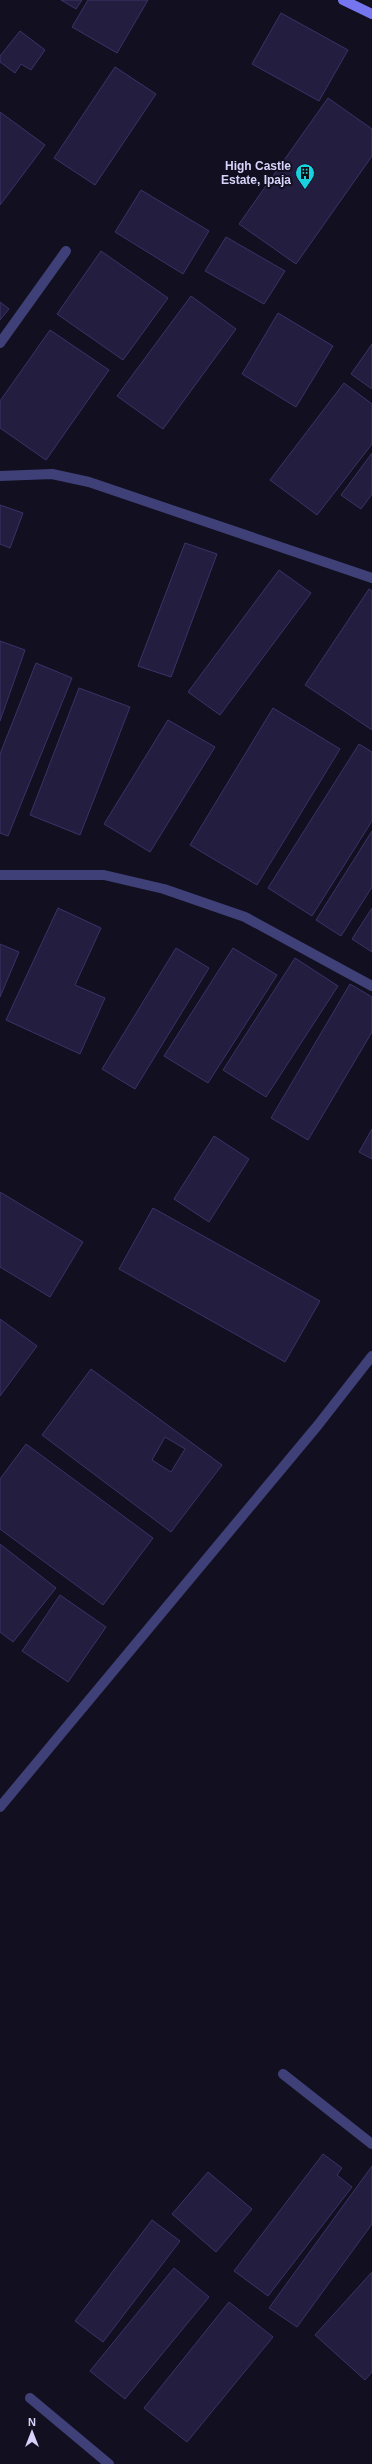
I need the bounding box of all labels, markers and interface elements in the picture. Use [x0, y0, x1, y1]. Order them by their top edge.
place label: High Castle Estate, Ipaja [221, 159, 291, 187]
building icon: High Castle Estate, Ipaja [294, 162, 316, 190]
north arrow [12, 2412, 52, 2452]
text: N [28, 2416, 36, 2428]

